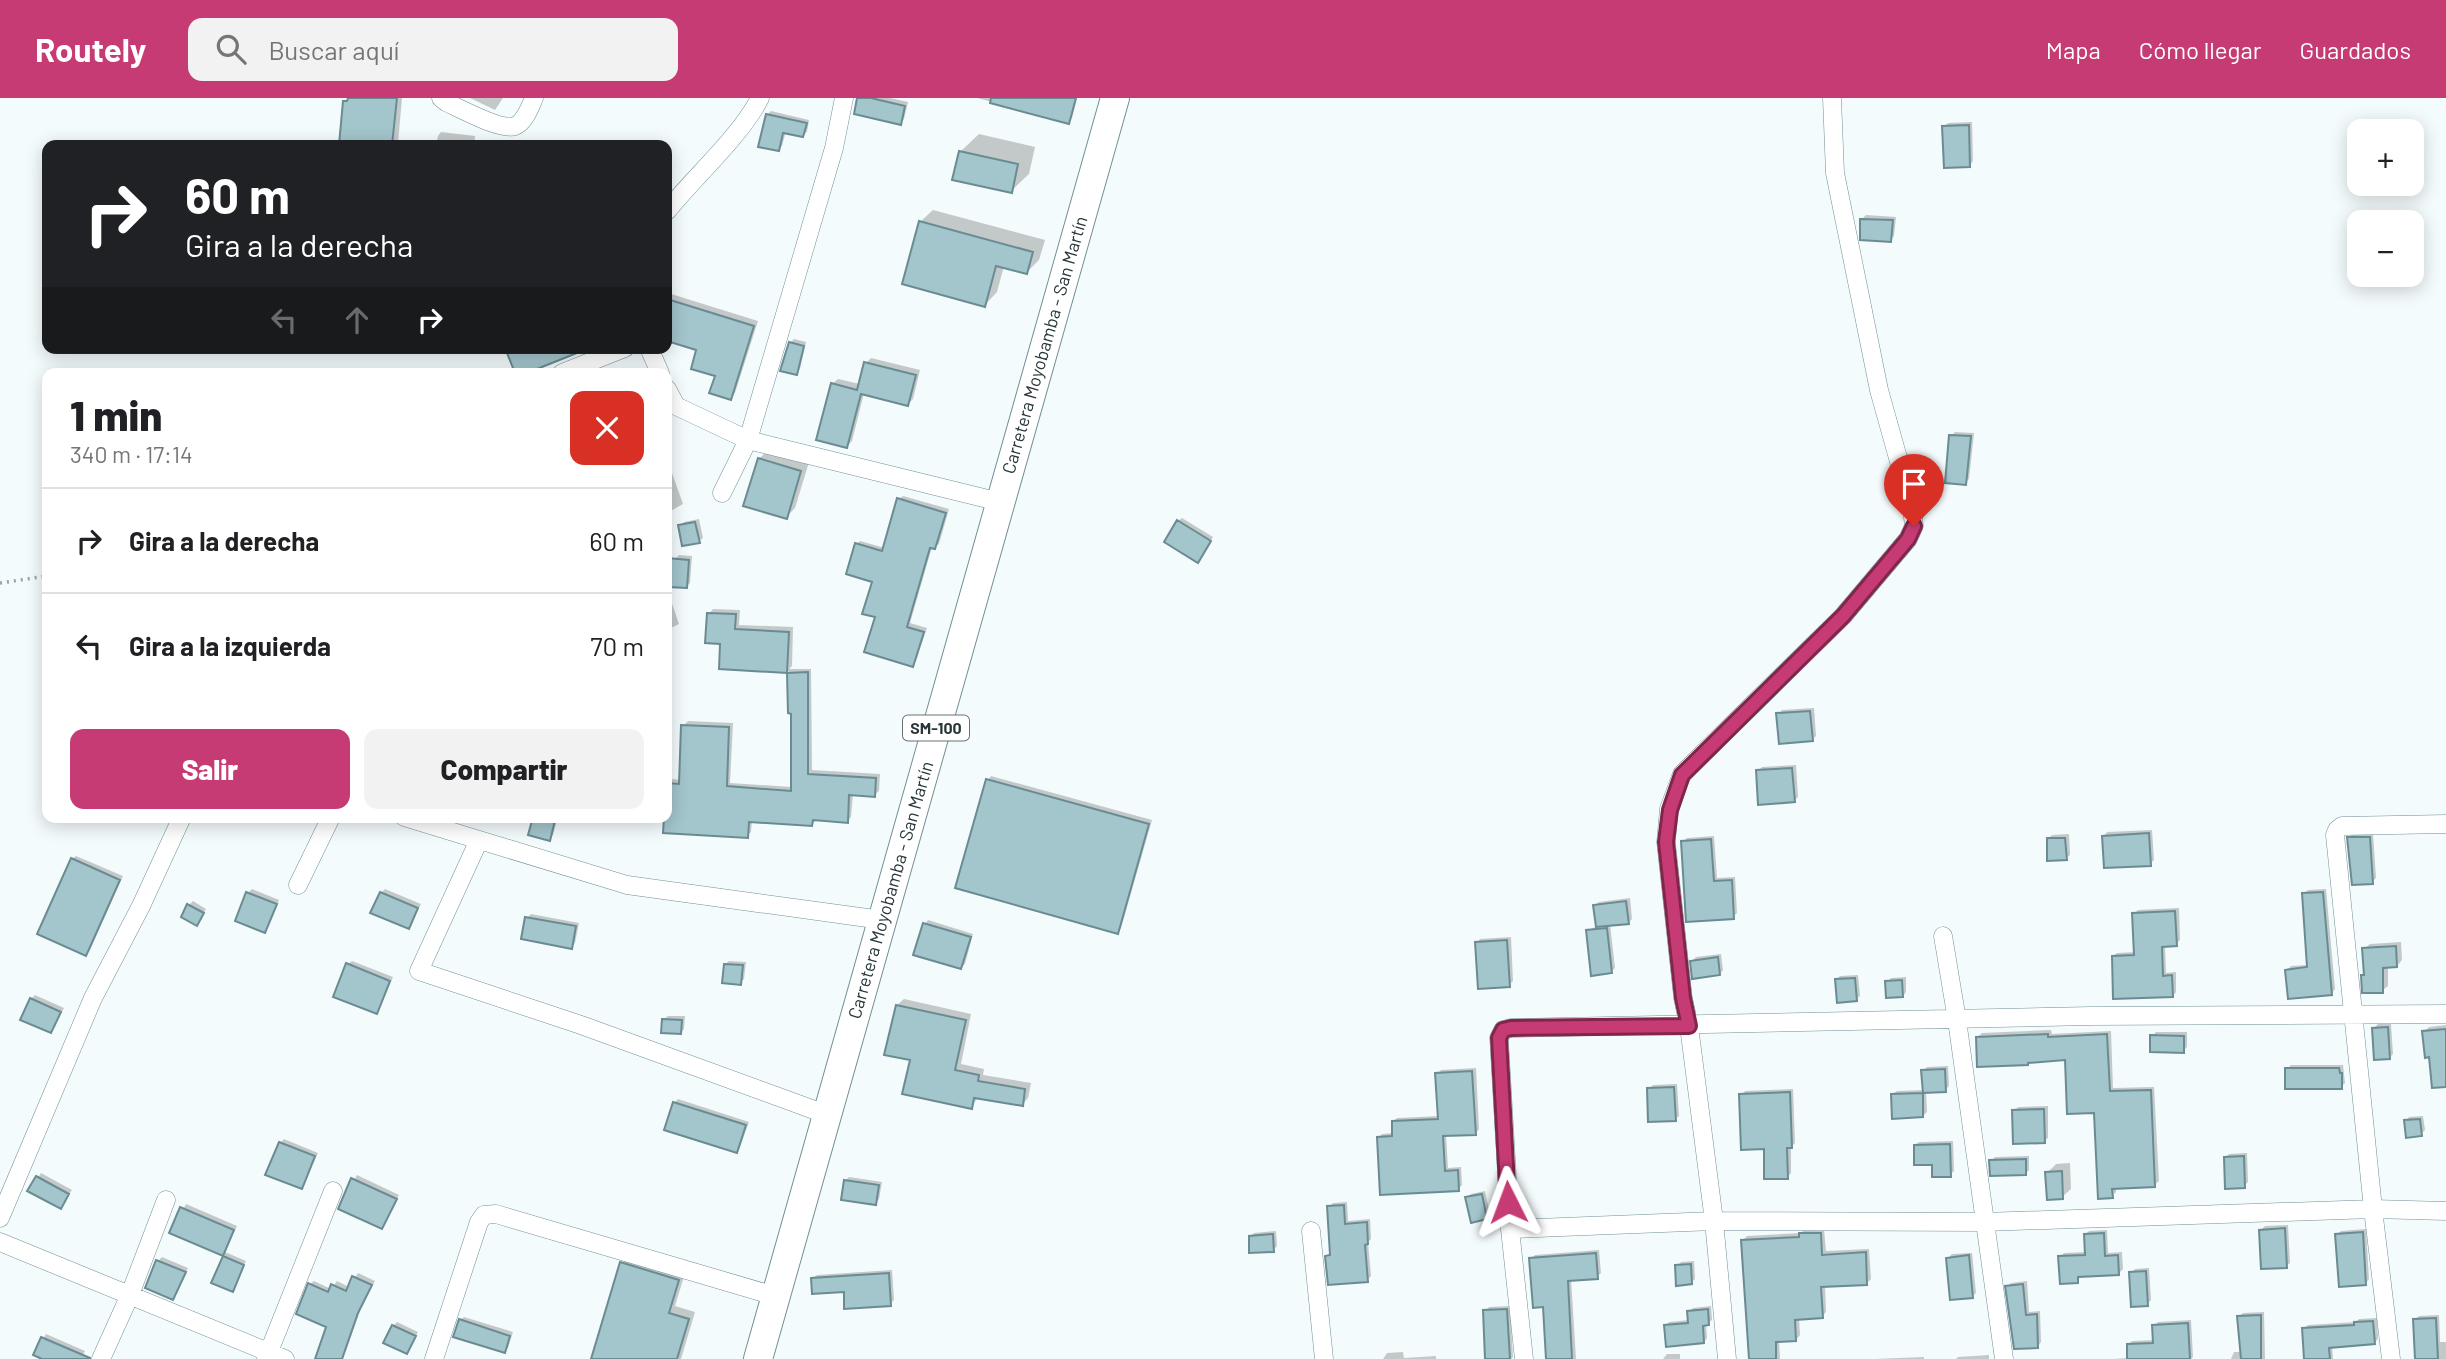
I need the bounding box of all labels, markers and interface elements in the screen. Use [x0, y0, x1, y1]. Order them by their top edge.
search box [188, 18, 678, 81]
text: Routely [35, 29, 146, 69]
icon: search [212, 30, 250, 68]
text: Buscar aquí [268, 34, 399, 65]
text: Mapa [2046, 35, 2101, 64]
text: Cómo llegar [2139, 35, 2261, 64]
text: Guardados [2299, 35, 2411, 64]
map controls [2347, 119, 2424, 287]
button: + [2347, 119, 2424, 196]
text: 60 m [185, 165, 290, 224]
icon: right [70, 168, 161, 259]
button: − [2347, 210, 2424, 287]
street label: Carretera Moyobamba - San Martín [997, 213, 1091, 476]
text: Gira a la derecha [185, 225, 413, 263]
icon: left [265, 301, 303, 339]
icon: ahead [338, 301, 376, 339]
icon: right [411, 301, 449, 339]
text: 1 min [70, 389, 162, 439]
button: close [570, 391, 644, 465]
text: 340 m · 17:14 [70, 440, 193, 468]
pin [1884, 454, 1944, 526]
icon: arrive [1895, 465, 1933, 503]
icon: right [70, 522, 108, 560]
text: Gira a la derecha [129, 525, 319, 556]
text: 60 m [589, 525, 644, 556]
icon: left [70, 627, 108, 665]
text: Gira a la izquierda [129, 630, 331, 661]
text: 70 m [590, 630, 644, 661]
road number: SM-100 [903, 716, 969, 740]
button: Salir [70, 729, 350, 809]
button: Compartir [364, 729, 644, 809]
street label: Carretera Moyobamba - San Martín [843, 758, 937, 1021]
position arrow [1471, 1165, 1545, 1239]

